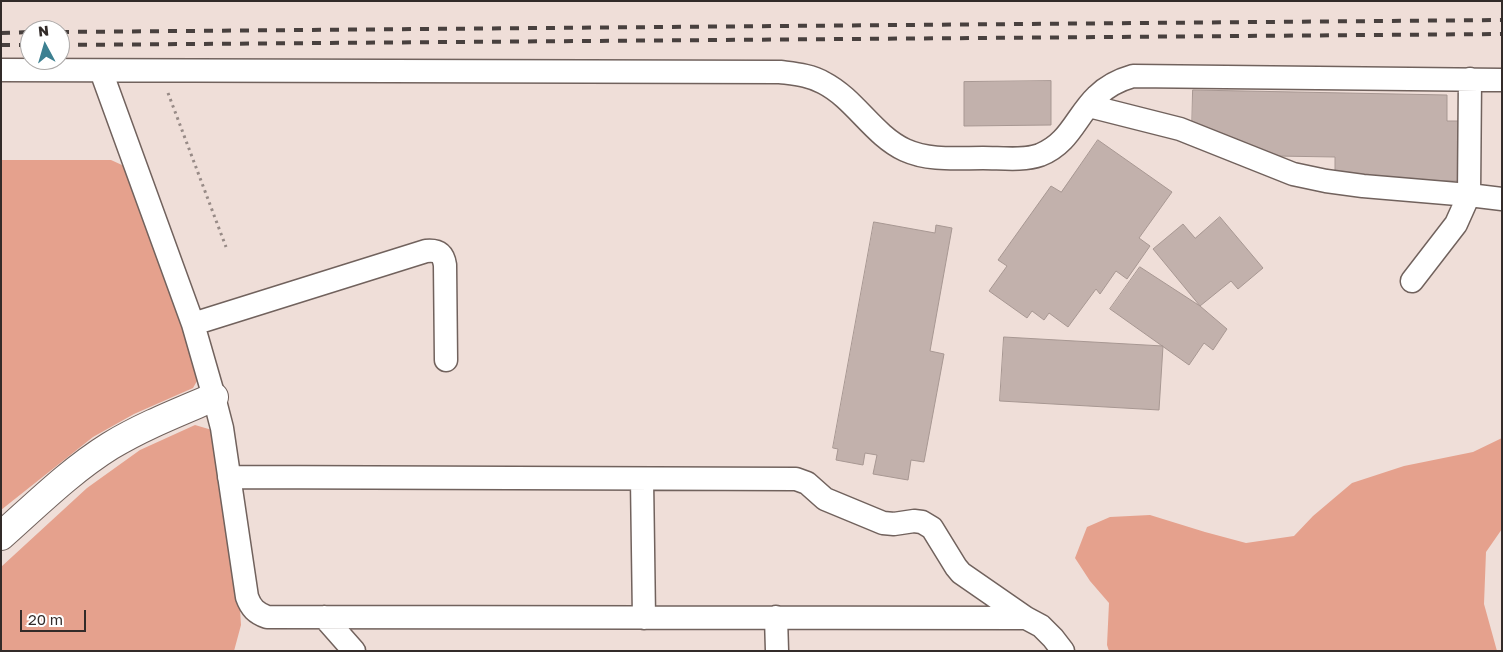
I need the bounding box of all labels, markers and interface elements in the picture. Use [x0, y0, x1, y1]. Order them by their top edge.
north arrow [20, 20, 70, 70]
text: N [37, 22, 50, 40]
scale bar [22, 600, 89, 632]
text: 20 m [28, 610, 63, 628]

